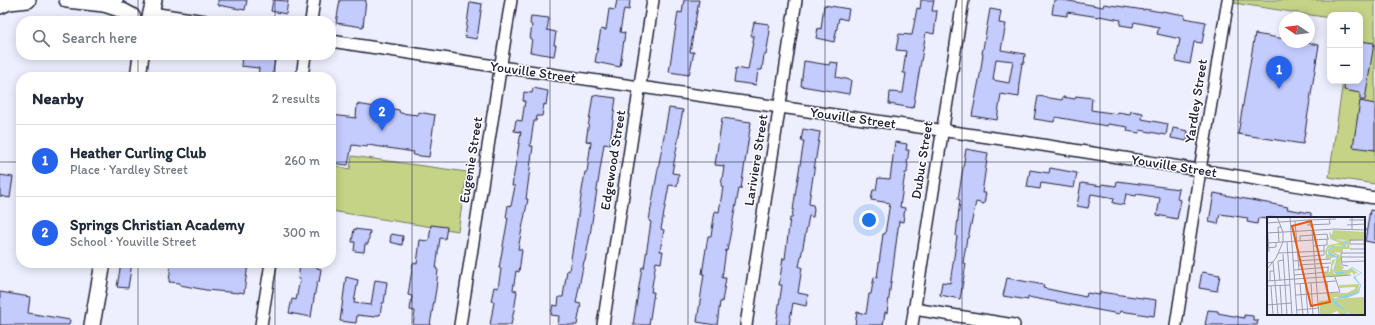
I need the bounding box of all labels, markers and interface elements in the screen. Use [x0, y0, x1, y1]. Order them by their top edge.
north arrow [1279, 12, 1315, 48]
map controls [1327, 12, 1363, 84]
button: + [1327, 12, 1363, 48]
search box [16, 16, 336, 60]
icon: search [30, 27, 52, 49]
text: Search here [62, 29, 137, 47]
button: − [1327, 48, 1363, 84]
pin: 1 [1266, 56, 1292, 89]
street label: Youville Street [489, 58, 577, 86]
street label: Yardley Street [1181, 58, 1211, 144]
text: Nearby [32, 88, 84, 108]
text: 2 results [272, 91, 320, 106]
pin: 2 [369, 98, 395, 131]
street label: Youville Street [809, 104, 897, 132]
street label: Edgewood Street [597, 109, 629, 211]
street label: Lariviere Street [740, 113, 772, 207]
street label: Eugenie Street [456, 116, 486, 204]
street label: Dubuc Street [907, 120, 937, 200]
text: Heather Curling Club [70, 144, 206, 162]
street label: Youville Street [1130, 151, 1218, 181]
text: 1 [42, 153, 48, 168]
text: 260 m [284, 153, 320, 168]
text: Place · Yardley Street [70, 162, 188, 177]
your location [859, 210, 879, 230]
text: Springs Christian Academy [70, 216, 245, 234]
inset map [1267, 217, 1365, 315]
text: 2 [42, 225, 48, 240]
text: 300 m [283, 225, 320, 240]
text: School · Youville Street [70, 234, 196, 249]

